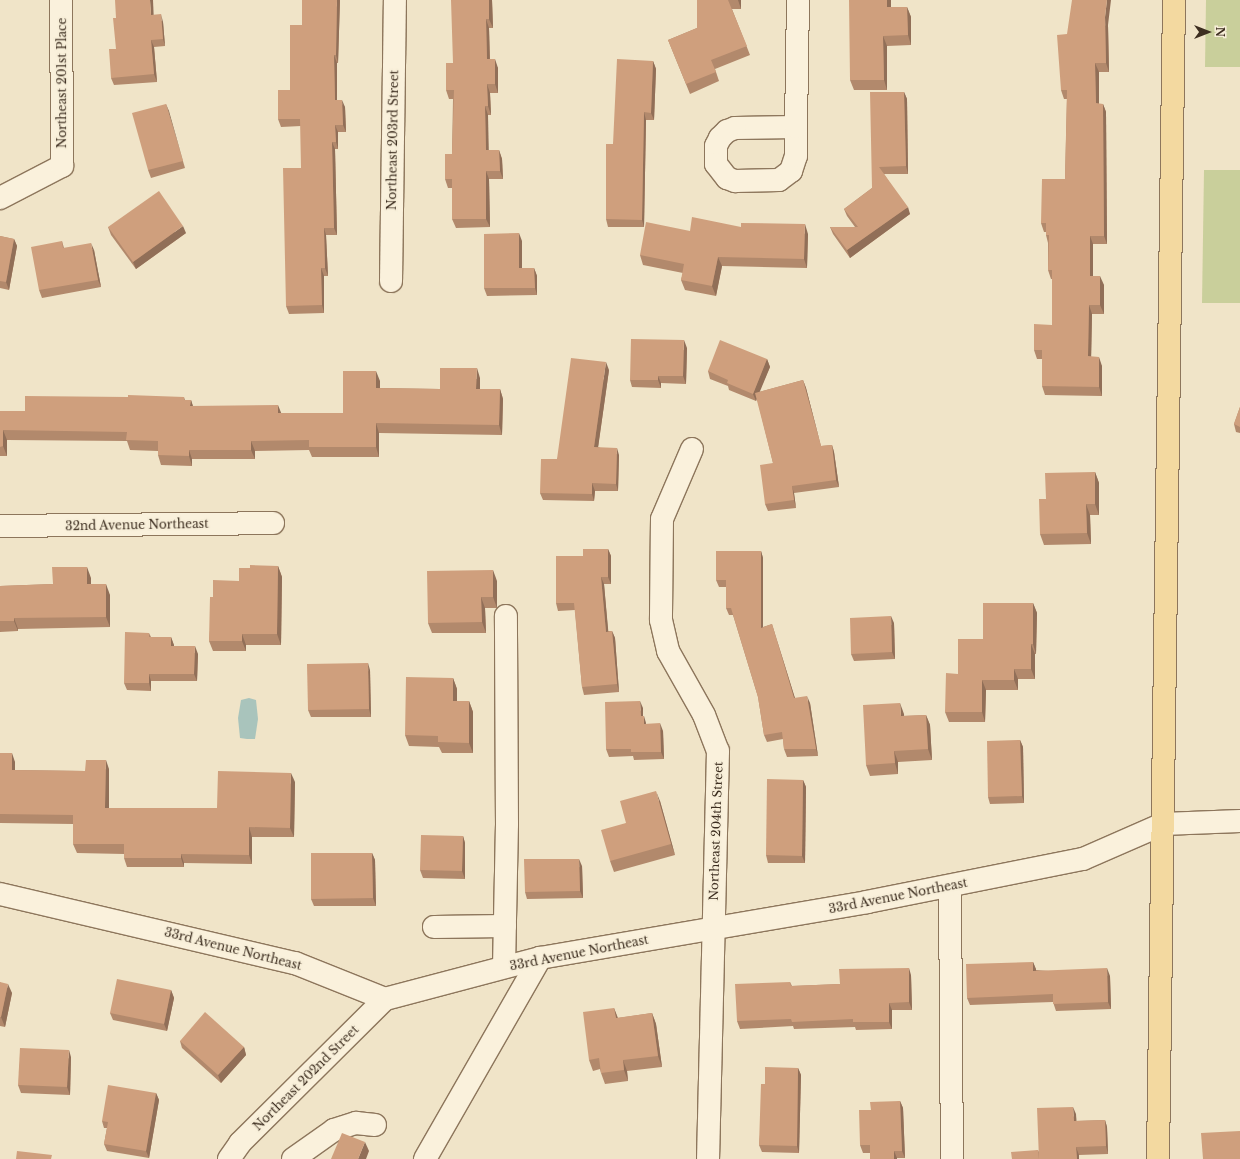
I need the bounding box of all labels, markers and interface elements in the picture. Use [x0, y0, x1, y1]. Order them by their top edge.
north arrow [1188, 12, 1228, 52]
street label: Northeast 201st Place [55, 18, 69, 148]
text: N [1213, 27, 1227, 37]
street label: Northeast 203rd Street [385, 70, 401, 210]
street label: 32nd Avenue Northeast [65, 517, 209, 533]
street label: Northeast 204th Street [706, 761, 726, 901]
street label: 33rd Avenue Northeast [827, 875, 969, 917]
street label: 33rd Avenue Northeast [163, 925, 303, 973]
street label: 33rd Avenue Northeast [508, 932, 650, 974]
street label: Northeast 202nd Street [250, 1022, 362, 1134]

